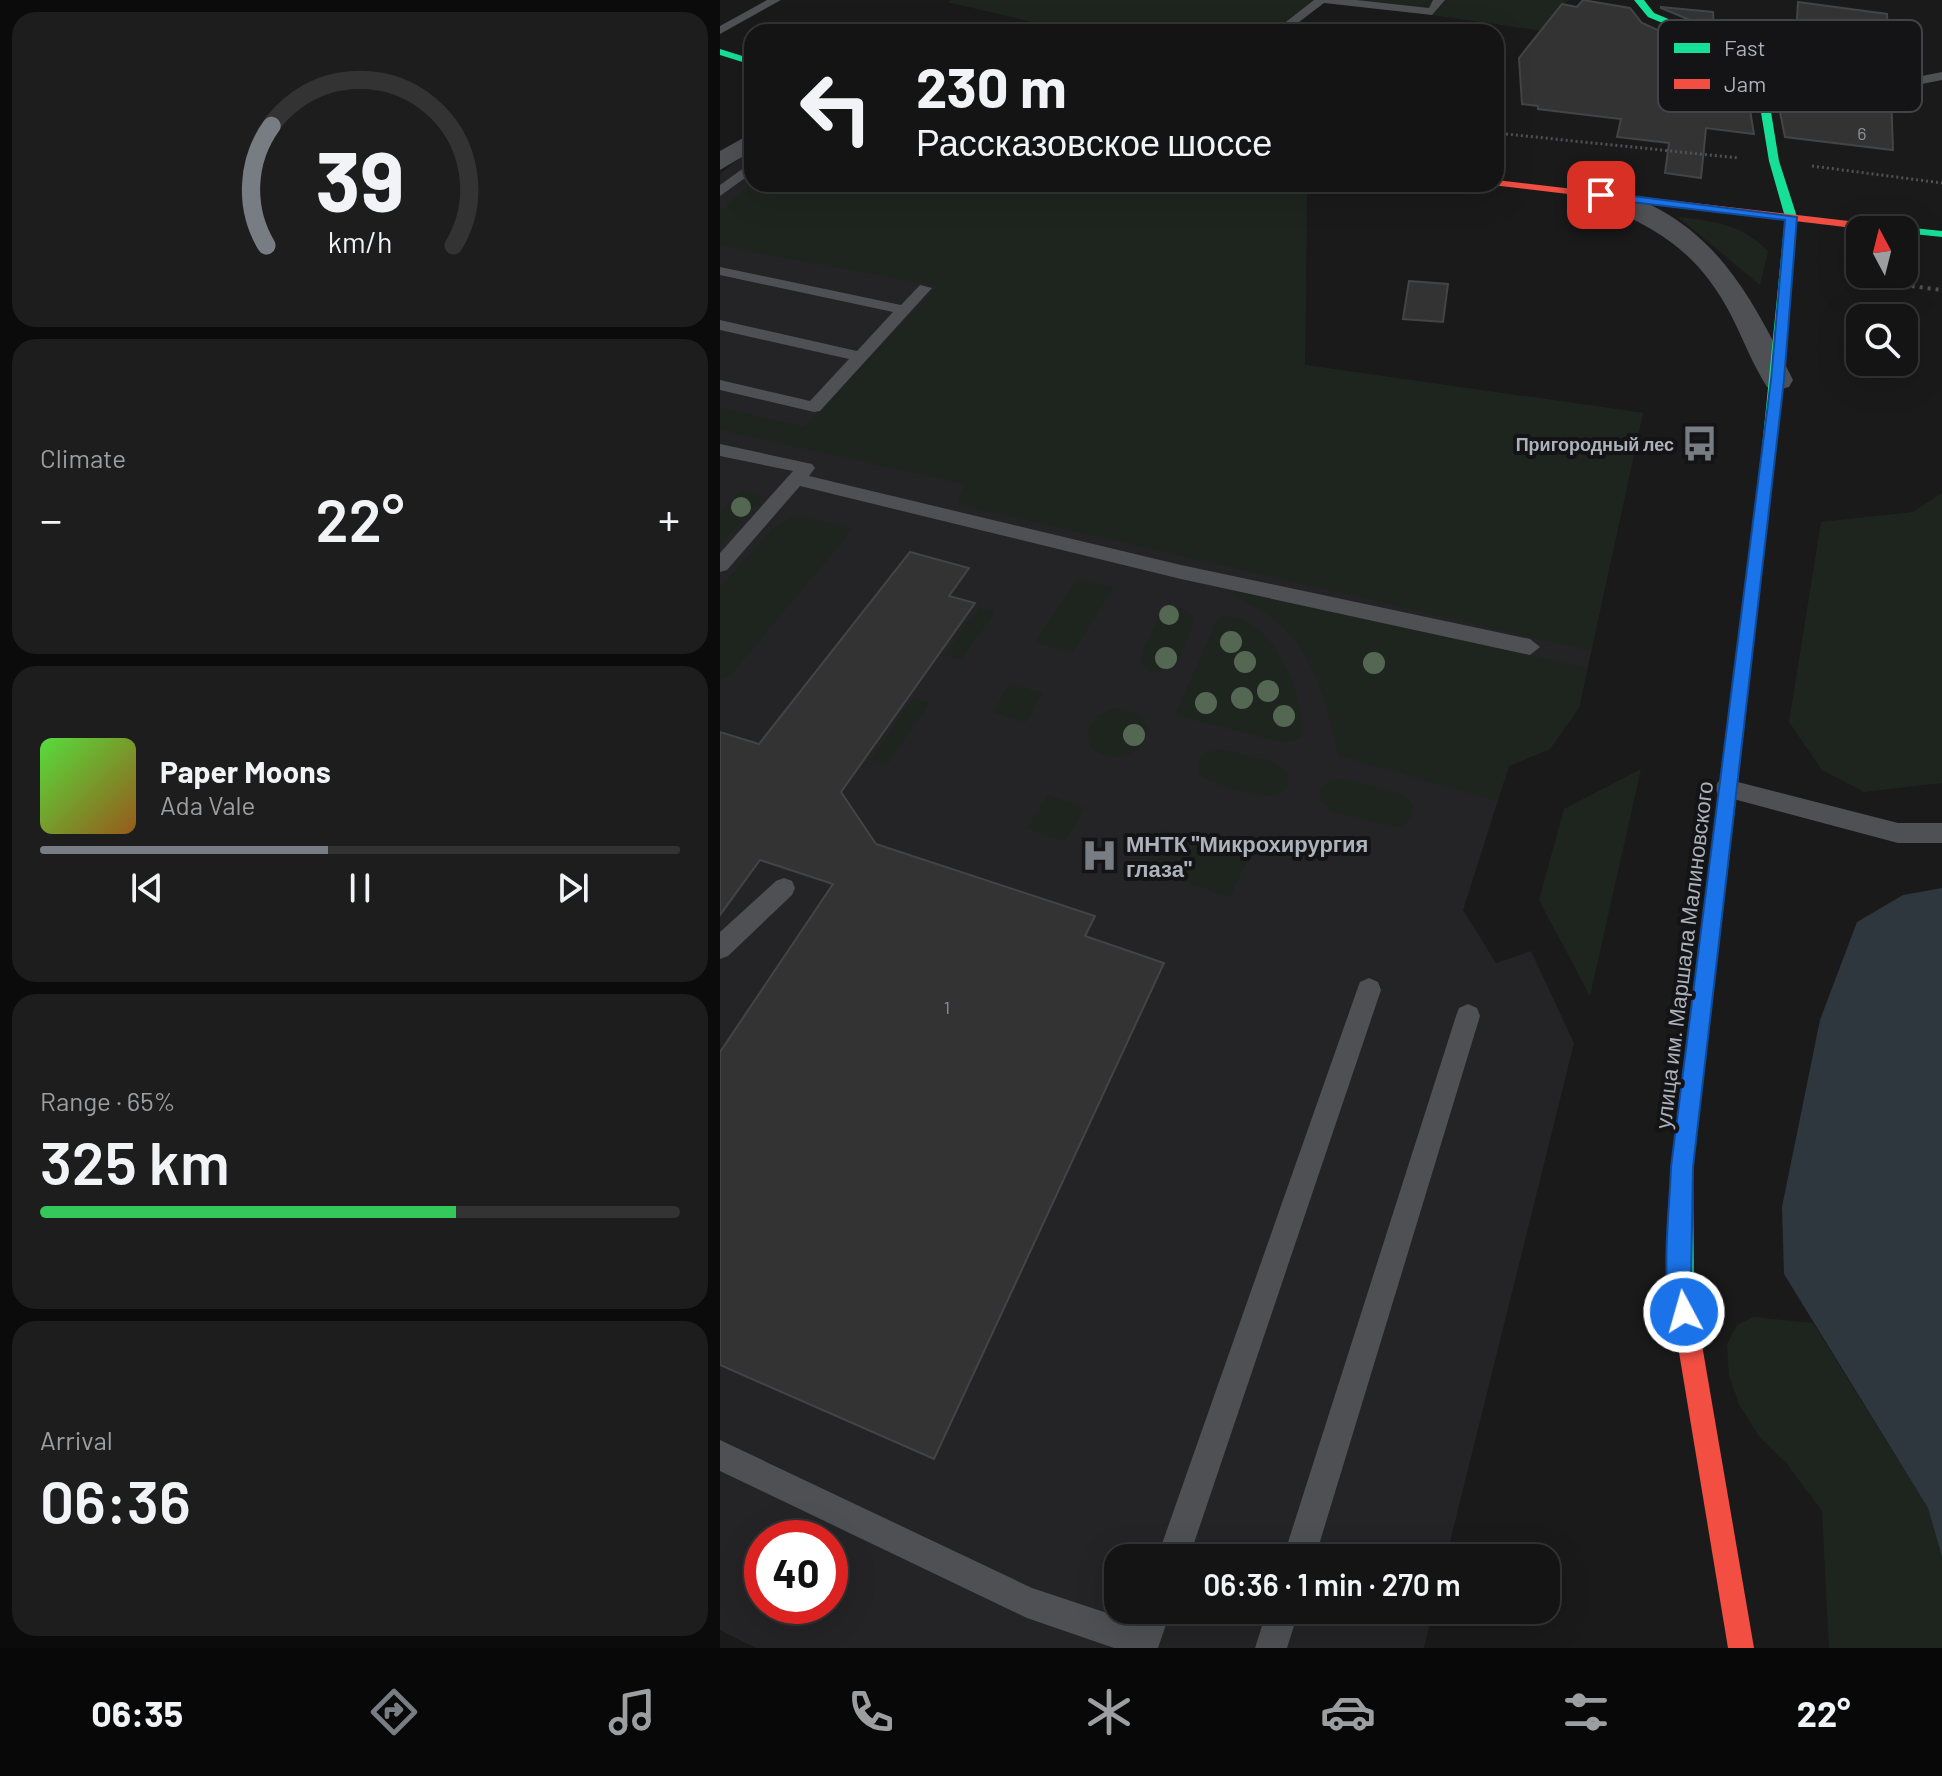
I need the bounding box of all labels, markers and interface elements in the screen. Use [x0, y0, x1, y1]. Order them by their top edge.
legend [1658, 20, 1922, 112]
text: Fast [1724, 34, 1766, 60]
text: 230 m [916, 52, 1067, 119]
icon: left [784, 56, 888, 160]
text: Jam [1724, 70, 1766, 96]
text: Рассказовское шоссе [916, 120, 1272, 163]
house number: 6 [1857, 122, 1867, 144]
text: 39 [315, 128, 405, 228]
pin [1567, 161, 1635, 229]
icon: arrive [1579, 173, 1623, 217]
north arrow [1846, 216, 1918, 288]
map controls [1846, 216, 1918, 376]
text: km/h [328, 224, 392, 259]
button: search [1846, 304, 1918, 376]
bus stop icon: Пригородный лес [1681, 425, 1719, 463]
place label: Пригородный лес [1516, 433, 1674, 455]
text: Climate [40, 442, 126, 473]
text: 22° [316, 482, 404, 554]
text: − [40, 492, 62, 545]
text: + [658, 492, 680, 545]
text: Paper Moons [160, 753, 331, 789]
street label: улица им. Маршала Малиновского [1649, 780, 1718, 1130]
text: Ada Vale [160, 789, 255, 820]
place label: МНТК "Микрохирургия глаза" [1126, 830, 1368, 881]
hospital icon: МНТК "Микрохирургия глаза" [1081, 837, 1119, 875]
icon: previous [125, 866, 169, 910]
icon: pause [338, 866, 382, 910]
icon: next [551, 866, 595, 910]
house number: 1 [944, 996, 950, 1018]
text: Range · 65% [40, 1085, 176, 1116]
text: 325 km [40, 1125, 230, 1197]
position arrow [1642, 1270, 1726, 1354]
text: Arrival [40, 1424, 113, 1455]
text: 06:36 [40, 1464, 191, 1536]
speed limit sign: 40 [744, 1520, 848, 1624]
text: 06:36 · 1 min · 270 m [1203, 1566, 1461, 1602]
icon: directions [366, 1684, 422, 1740]
icon: music [604, 1684, 660, 1740]
icon: phone [843, 1684, 899, 1740]
icon: climate [1081, 1684, 1137, 1740]
icon: car [1320, 1684, 1376, 1740]
icon: filters [1558, 1684, 1614, 1740]
text: 06:35 [91, 1691, 183, 1734]
text: 22° [1797, 1691, 1851, 1734]

